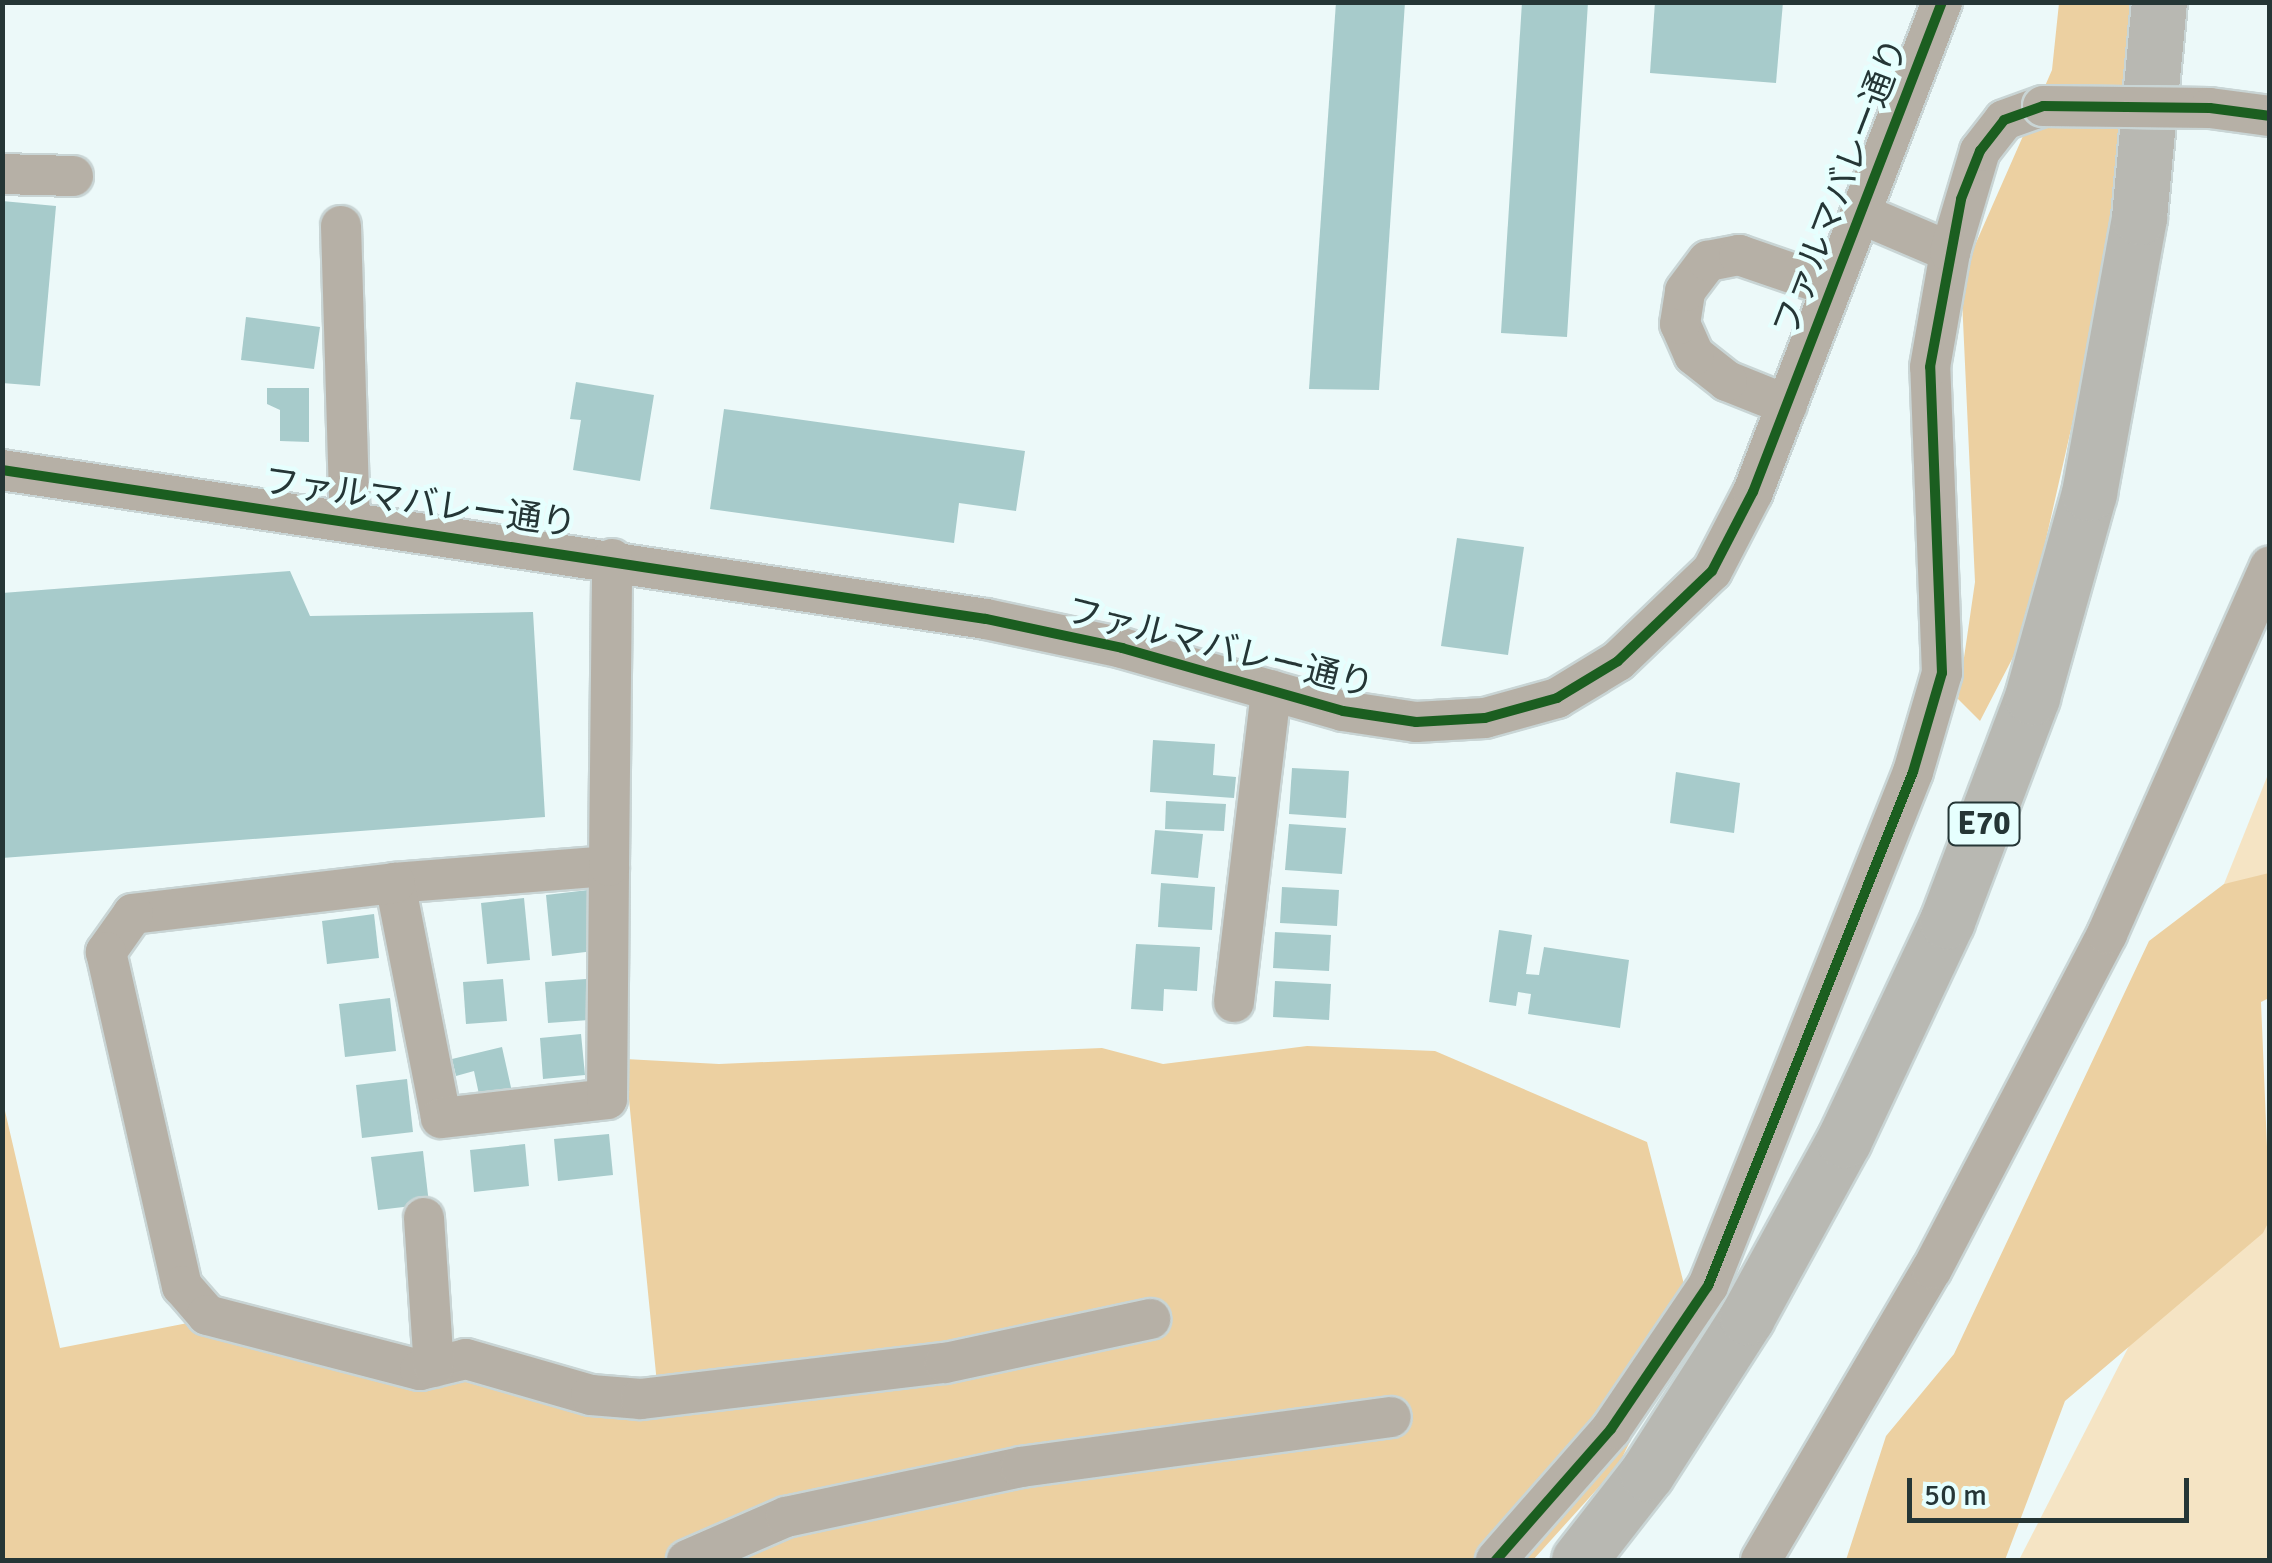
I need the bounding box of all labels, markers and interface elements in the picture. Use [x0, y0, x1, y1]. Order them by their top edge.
street label: ファルマバレー通り [1765, 32, 1917, 342]
street label: ファルマバレー通り [261, 460, 579, 546]
street label: ファルマバレー通り [1062, 590, 1378, 706]
road number: E70 [1946, 797, 2022, 851]
scale bar [1912, 1458, 2194, 1520]
text: 50 m [1924, 1477, 1987, 1514]

